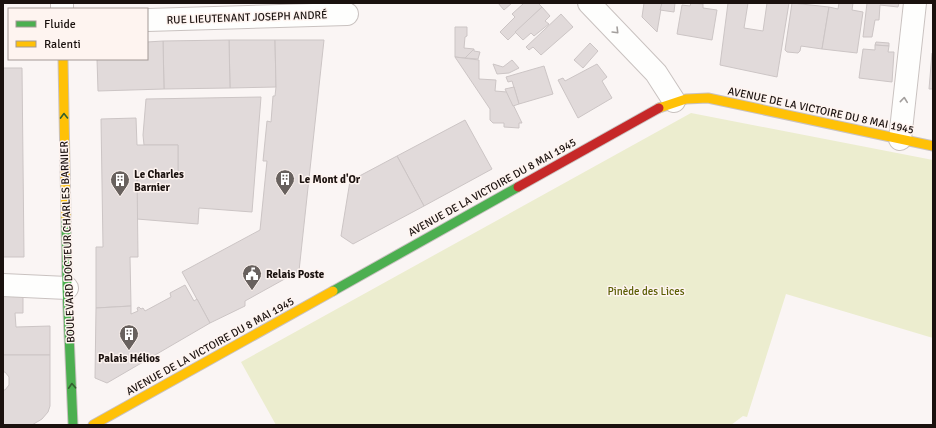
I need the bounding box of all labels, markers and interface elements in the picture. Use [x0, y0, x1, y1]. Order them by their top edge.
street label: RUE LIEUTENANT JOSEPH ANDRÉ [166, 7, 328, 27]
legend [8, 8, 148, 60]
text: Fluide [44, 17, 76, 32]
one-way arrow [611, 26, 619, 34]
text: Ralenti [44, 37, 81, 52]
street label: AVENUE DE LA VICTOIRE DU 8 MAI 1945 [727, 84, 915, 137]
one-way arrow [899, 97, 908, 103]
one-way arrow [60, 113, 68, 119]
street label: AVENUE DE LA VICTOIRE DU 8 MAI 1945 [406, 136, 579, 239]
street label: BOULEVARD DOCTEUR CHARLES BARNIER [57, 140, 78, 343]
place label: Le Charles Barnier [134, 168, 184, 194]
building icon: Le Mont d'Or [274, 168, 296, 196]
building icon: Le Charles Barnier [109, 169, 131, 197]
place label: Le Mont d'Or [299, 173, 361, 186]
public building icon: Relais Poste [241, 263, 263, 291]
place label: Relais Poste [266, 268, 325, 281]
park label: Pinède des Lices [607, 285, 685, 298]
street label: AVENUE DE LA VICTOIRE DU 8 MAI 1945 [124, 295, 297, 398]
building icon: Palais Hélios [118, 323, 140, 351]
place label: Palais Hélios [98, 352, 160, 365]
one-way arrow [68, 383, 77, 389]

